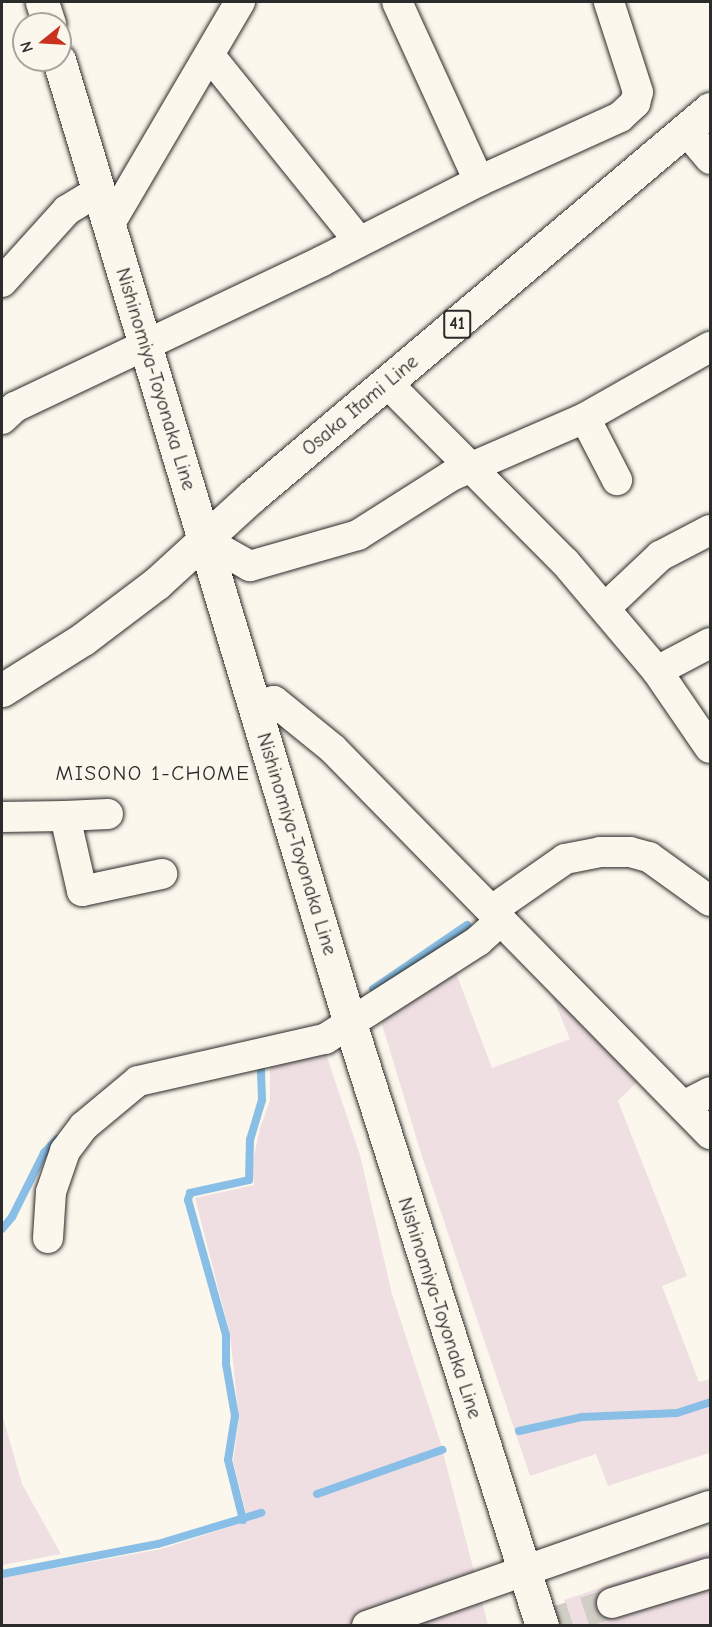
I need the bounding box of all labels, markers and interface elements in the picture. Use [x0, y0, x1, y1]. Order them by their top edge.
north arrow [12, 12, 72, 72]
text: N [17, 39, 37, 55]
street label: Nishinomiya-Toyonaka Line [111, 265, 201, 493]
road number: 41 [442, 309, 472, 339]
street label: Osaka Itami Line [297, 349, 423, 461]
street label: Nishinomiya-Toyonaka Line [252, 730, 342, 958]
district label: MISONO 1-CHOME [56, 760, 250, 786]
street label: Nishinomiya-Toyonaka Line [393, 1194, 487, 1422]

